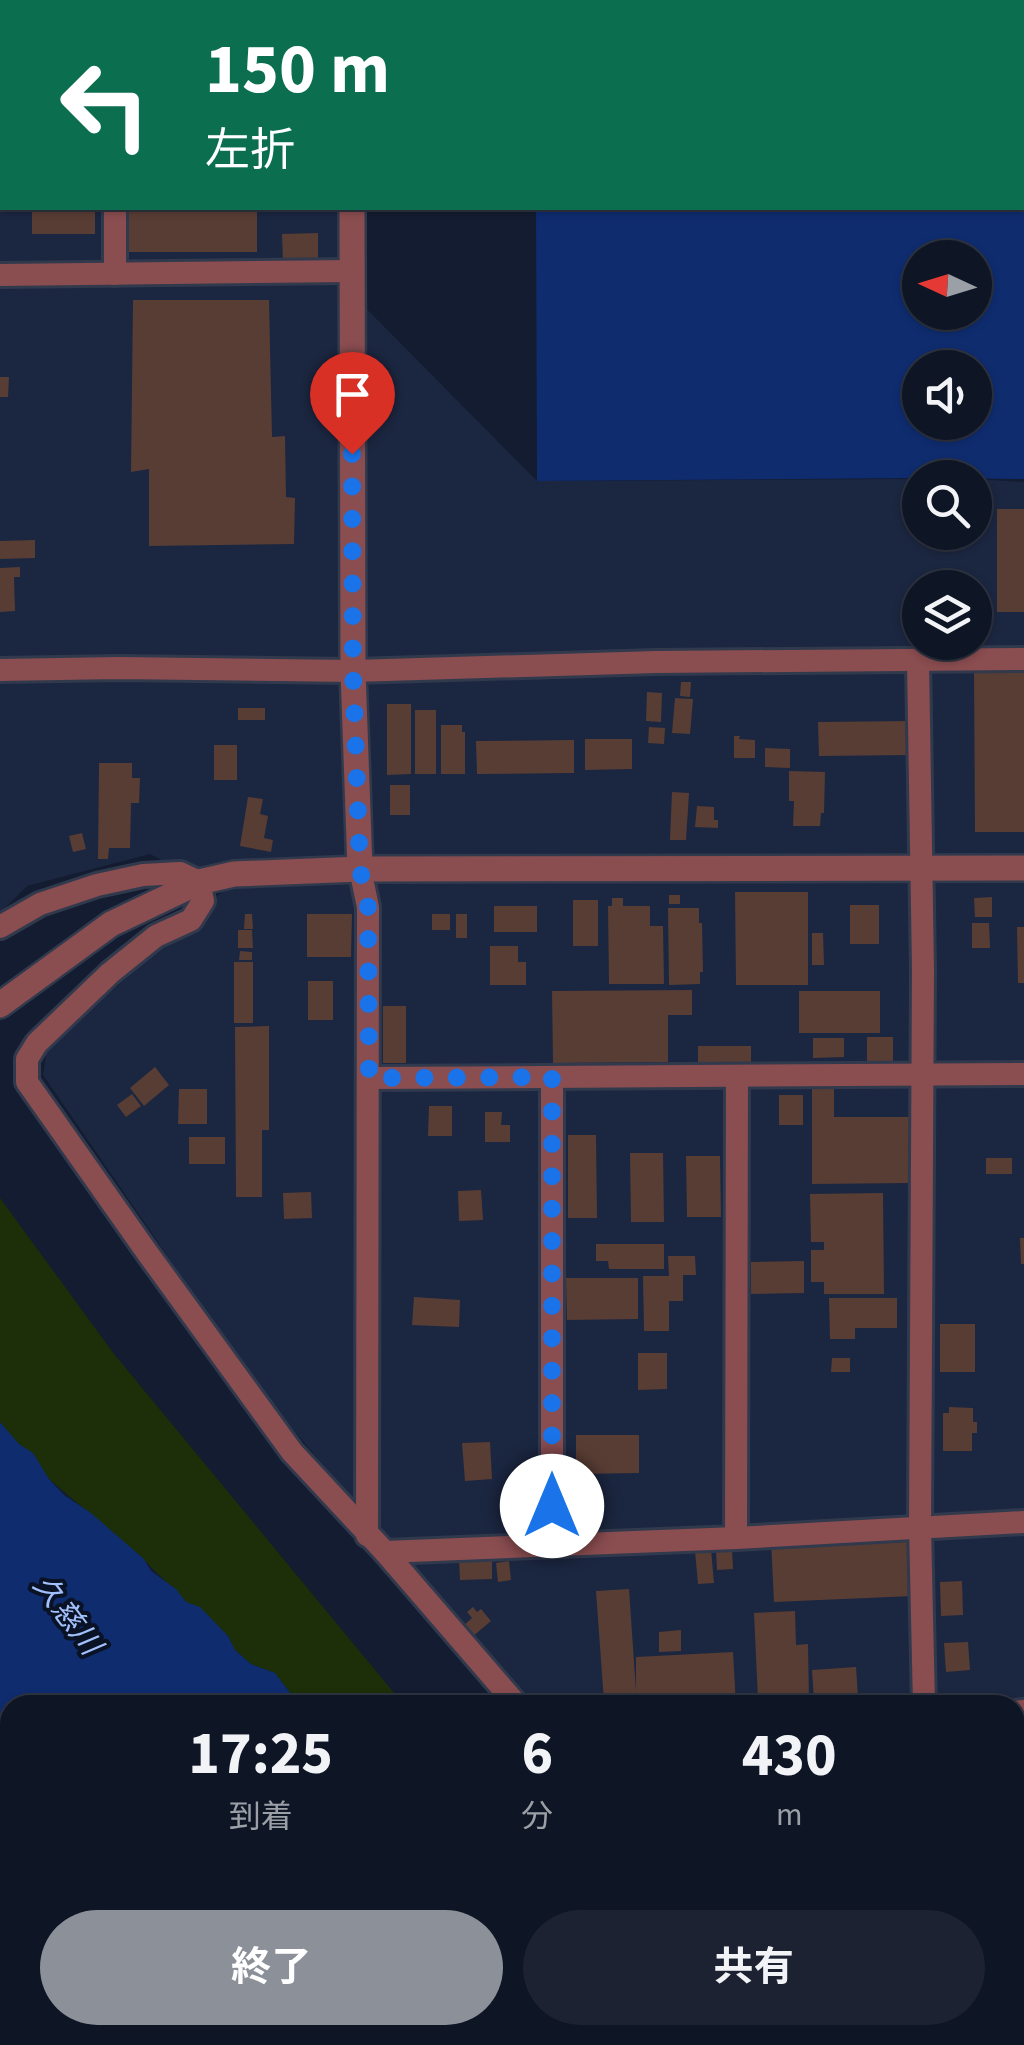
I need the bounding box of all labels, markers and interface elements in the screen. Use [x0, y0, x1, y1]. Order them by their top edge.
text: 150 m [205, 20, 390, 120]
icon: left [40, 40, 170, 170]
text: 左折 [205, 119, 295, 183]
north arrow [902, 240, 992, 330]
map controls [902, 240, 992, 660]
button: sound [902, 350, 992, 440]
pin [310, 352, 395, 455]
icon: arrive [325, 367, 380, 422]
button: search [902, 460, 992, 550]
button: layers [902, 570, 992, 660]
position arrow [500, 1454, 604, 1558]
water label: 久慈川 [23, 1566, 113, 1666]
text: 17:25 [188, 1712, 333, 1797]
text: 6 [521, 1712, 553, 1797]
text: 430 [742, 1714, 837, 1799]
text: m [776, 1792, 802, 1838]
text: 到着 [229, 1794, 293, 1840]
text: 分 [521, 1794, 553, 1840]
button: 終了 [40, 1910, 503, 2025]
button: 共有 [523, 1910, 985, 2025]

